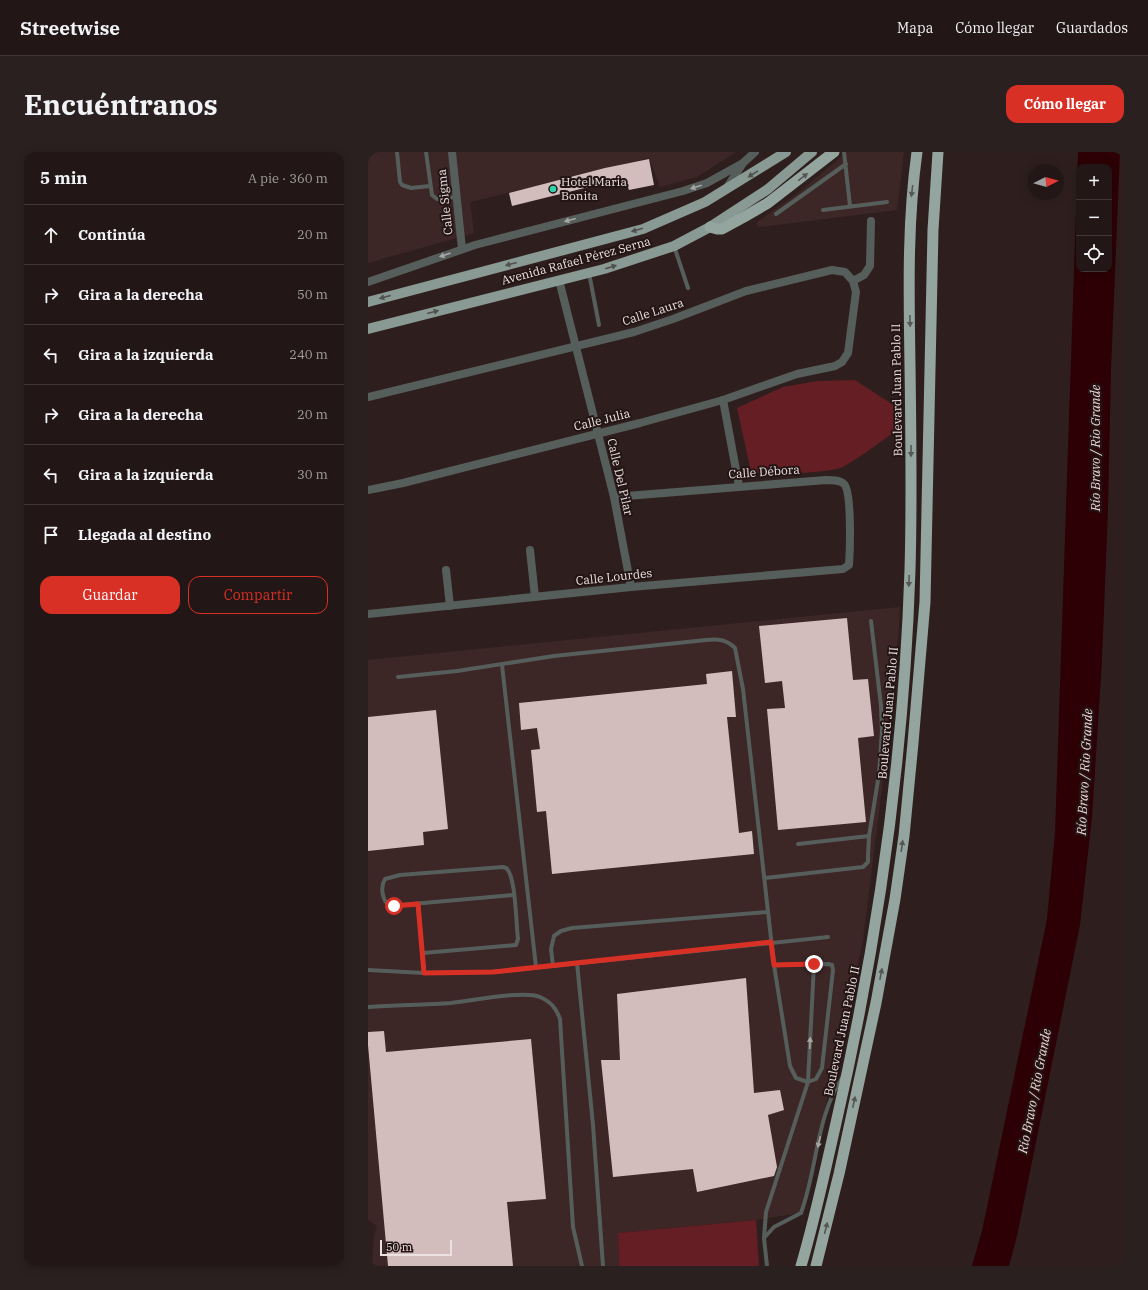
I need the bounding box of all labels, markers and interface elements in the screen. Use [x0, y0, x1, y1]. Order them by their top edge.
text: Streetwise [20, 16, 120, 40]
text: Mapa [897, 19, 933, 37]
text: Cómo llegar [955, 19, 1034, 37]
text: Guardados [1056, 19, 1128, 37]
button: Cómo llegar [1006, 85, 1124, 123]
text: Encuéntranos [24, 86, 218, 123]
north arrow [1028, 164, 1064, 200]
map controls [1076, 164, 1112, 272]
button: + [1076, 164, 1112, 200]
text: 5 min [40, 167, 88, 189]
street label: Calle Sigma [434, 168, 455, 236]
text: A pie · 360 m [248, 170, 328, 187]
one-way arrow [747, 170, 759, 177]
one-way arrow [798, 173, 809, 181]
place label: Hotel Maria Bonita [561, 174, 627, 203]
marker: Hotel Maria Bonita [548, 184, 558, 194]
one-way arrow [690, 184, 702, 190]
one-way arrow [909, 185, 915, 197]
button: − [1076, 200, 1112, 236]
one-way arrow [564, 217, 576, 223]
icon: ahead [40, 224, 62, 246]
text: Continúa [78, 225, 145, 244]
text: 20 m [297, 226, 328, 243]
one-way arrow [630, 227, 642, 233]
street label: Avenida Rafael Pérez Serna [500, 233, 653, 288]
button: locate [1076, 236, 1112, 272]
one-way arrow [439, 252, 451, 258]
one-way arrow [505, 261, 517, 267]
one-way arrow [605, 264, 617, 270]
icon: right [40, 284, 62, 306]
text: Gira a la derecha [78, 285, 203, 304]
text: 50 m [297, 286, 328, 303]
one-way arrow [379, 294, 391, 300]
street label: Calle Laura [620, 294, 686, 328]
one-way arrow [427, 309, 439, 315]
one-way arrow [907, 315, 913, 328]
street label: Boulevard Juan Pablo II [888, 324, 905, 456]
icon: left [40, 344, 62, 366]
text: Gira a la izquierda [78, 345, 214, 364]
text: 240 m [289, 346, 328, 363]
water label: Río Bravo / Rio Grande [1087, 384, 1104, 512]
icon: right [40, 404, 62, 426]
text: Gira a la derecha [78, 405, 203, 424]
street label: Calle Julia [572, 405, 632, 434]
text: 20 m [297, 406, 328, 423]
street label: Calle Del Pilar [604, 437, 637, 518]
one-way arrow [908, 445, 914, 458]
street label: Calle Débora [728, 461, 801, 481]
icon: left [40, 464, 62, 486]
text: Gira a la izquierda [78, 465, 214, 484]
text: 30 m [297, 466, 328, 483]
icon: arrive [40, 524, 62, 546]
text: Llegada al destino [78, 525, 211, 544]
street label: Calle Lourdes [575, 565, 653, 588]
one-way arrow [906, 575, 912, 588]
button: Guardar [40, 576, 180, 614]
button: Compartir [188, 576, 328, 614]
street label: Boulevard Juan Pablo II [874, 646, 901, 780]
water label: Río Bravo / Rio Grande [1073, 708, 1096, 837]
one-way arrow [899, 840, 905, 852]
route start [385, 897, 403, 915]
route end [805, 955, 823, 973]
street label: Boulevard Juan Pablo II [820, 964, 863, 1097]
one-way arrow [878, 968, 884, 980]
water label: Río Bravo / Rio Grande [1014, 1027, 1055, 1156]
one-way arrow [807, 1036, 813, 1049]
one-way arrow [852, 1095, 858, 1108]
one-way arrow [816, 1136, 822, 1148]
one-way arrow [823, 1222, 829, 1235]
scale bar [380, 1238, 452, 1257]
text: 50 m [386, 1240, 412, 1254]

